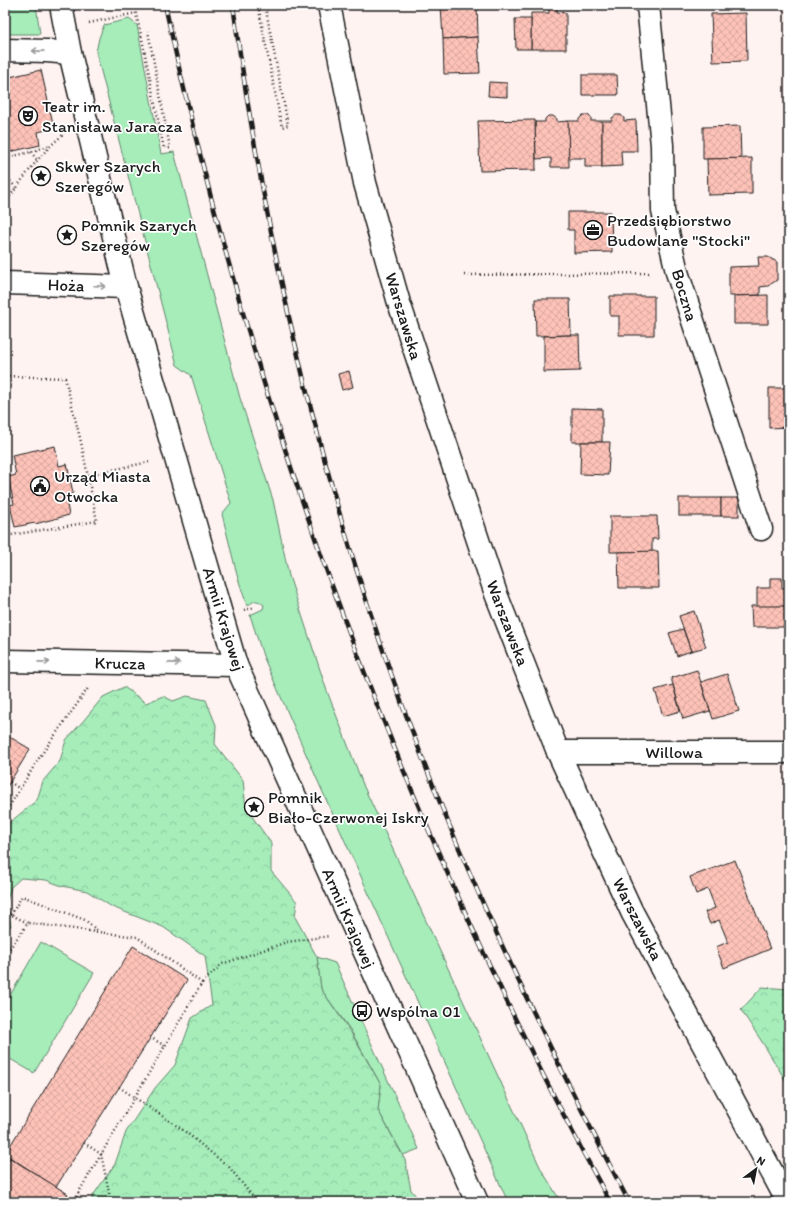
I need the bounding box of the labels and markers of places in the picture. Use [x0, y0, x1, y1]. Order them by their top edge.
place label: Teatr im. Stanisława Jaracza [42, 96, 183, 136]
theatre icon: Teatr im. Stanisława Jaracza [17, 105, 39, 127]
place label: Skwer Szarych Szeregów [55, 156, 161, 196]
place icon: Skwer Szarych Szeregów [30, 165, 52, 187]
place label: Przedsiębiorstwo Budowlane "Stocki" [607, 210, 750, 250]
place label: Pomnik Szarych Szeregów [81, 215, 197, 255]
office icon: Przedsiębiorstwo Budowlane "Stocki" [582, 219, 604, 241]
place icon: Pomnik Szarych Szeregów [56, 224, 78, 246]
place label: Urząd Miasta Otwocka [54, 466, 151, 506]
public building icon: Urząd Miasta Otwocka [29, 475, 51, 497]
place label: Pomnik Biało-Czerwonej Iskry [268, 787, 429, 827]
place icon: Pomnik Biało-Czerwonej Iskry [243, 796, 265, 818]
bus stop icon: Wspólna 01 [351, 1000, 373, 1022]
place label: Wspólna 01 [376, 1001, 460, 1021]

